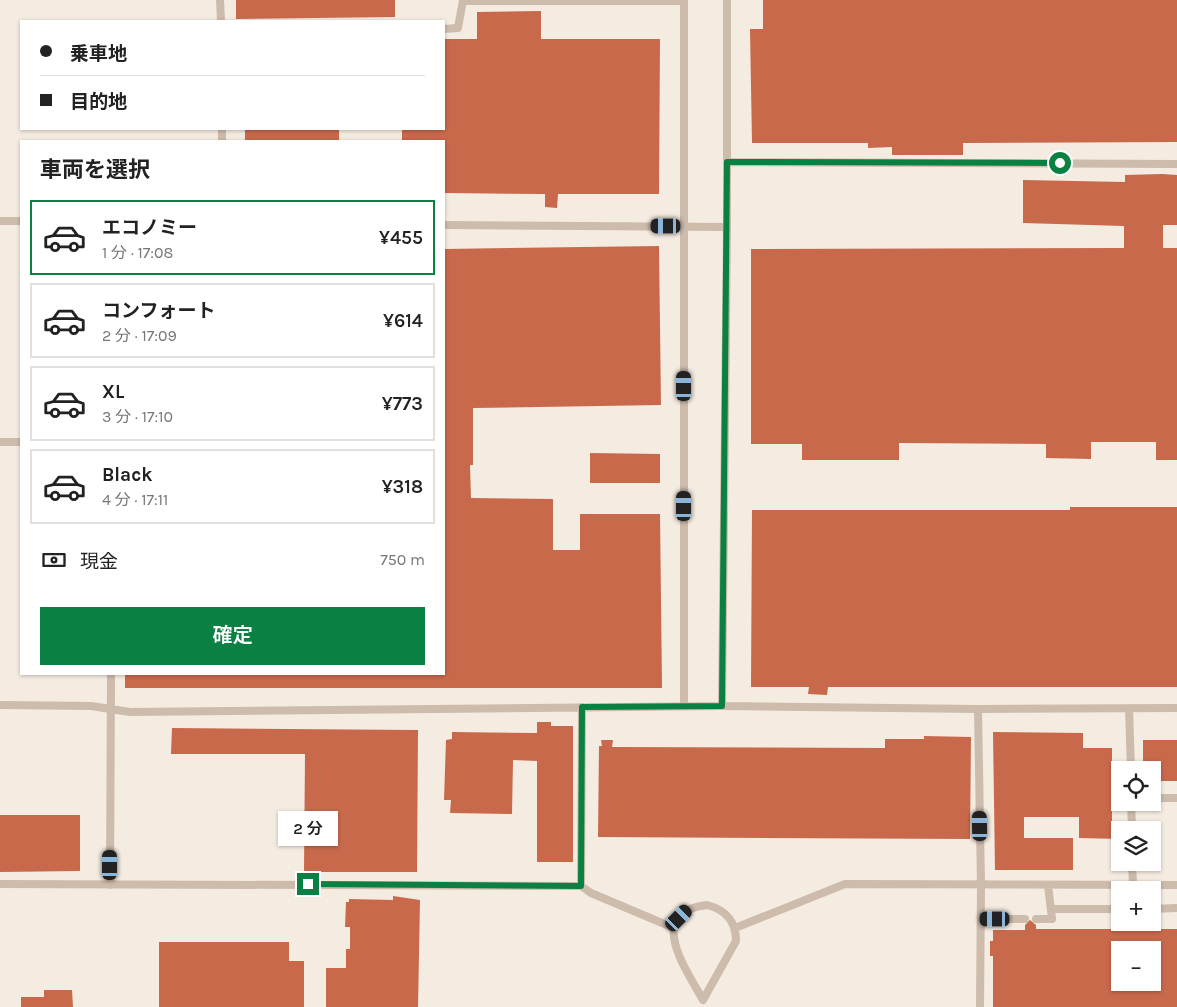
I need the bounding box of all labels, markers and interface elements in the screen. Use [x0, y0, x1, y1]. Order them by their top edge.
text: 乗車地 [70, 43, 127, 65]
text: 目的地 [70, 91, 127, 113]
route start [1049, 152, 1071, 174]
text: 車両を選択 [40, 157, 150, 183]
icon: car [42, 215, 87, 260]
text: エコノミー [102, 217, 197, 239]
car [651, 219, 681, 234]
text: ¥455 [379, 227, 423, 249]
text: 1 分 · 17:08 [102, 243, 173, 262]
icon: car [42, 298, 87, 343]
text: コンフォート [102, 300, 215, 322]
text: ¥614 [383, 310, 423, 332]
text: 2 分 · 17:09 [102, 326, 177, 345]
car [676, 371, 691, 401]
icon: car [42, 381, 87, 426]
text: XL [102, 381, 124, 403]
text: ¥773 [382, 393, 423, 415]
text: 3 分 · 17:10 [102, 407, 173, 426]
icon: car [42, 464, 87, 509]
text: Black [102, 464, 153, 486]
text: ¥318 [382, 476, 423, 498]
text: 4 分 · 17:11 [102, 490, 168, 509]
car [676, 491, 691, 521]
icon: cash [40, 546, 68, 574]
text: 750 m [380, 550, 425, 569]
text: 現金 [80, 551, 118, 573]
button: 確定 [40, 607, 425, 665]
map controls [1111, 761, 1161, 991]
button: locate [1111, 761, 1161, 811]
car [972, 811, 987, 841]
callout: 2 分 [278, 812, 338, 846]
text: 2 分 [293, 819, 323, 838]
button: layers [1111, 821, 1161, 871]
car [102, 850, 117, 880]
route end [297, 873, 319, 895]
button: + [1111, 881, 1161, 931]
car [663, 902, 694, 934]
car [980, 912, 1010, 927]
button: − [1111, 941, 1161, 991]

